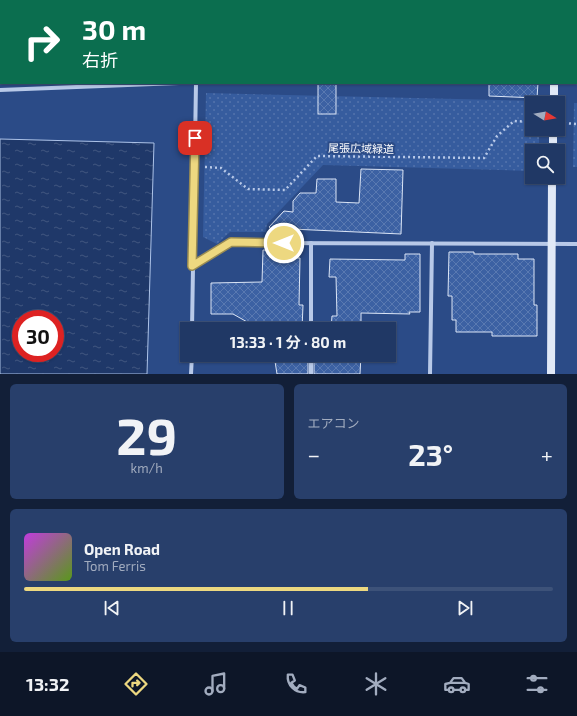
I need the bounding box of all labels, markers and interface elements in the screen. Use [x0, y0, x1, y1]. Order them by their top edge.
text: 30 m [82, 12, 146, 46]
icon: right [16, 16, 68, 68]
text: 右折 [82, 49, 118, 71]
north arrow [525, 96, 565, 136]
map controls [525, 96, 565, 184]
pin [178, 121, 212, 155]
icon: arrive [184, 127, 206, 149]
street label: 尾張広域緑道 [328, 141, 394, 155]
button: search [525, 144, 565, 184]
position arrow [263, 222, 305, 264]
speed limit sign: 30 [12, 310, 64, 362]
text: 13:33 · 1 分 · 80 m [230, 333, 346, 351]
text: 29 [116, 403, 177, 465]
text: エアコン [308, 415, 360, 431]
text: 23° [408, 436, 453, 472]
text: − [308, 441, 320, 467]
text: + [541, 441, 553, 467]
text: km/h [131, 460, 163, 476]
text: Open Road [84, 540, 160, 558]
text: Tom Ferris [84, 558, 146, 574]
icon: previous [101, 597, 123, 619]
icon: pause [277, 597, 299, 619]
icon: next [454, 597, 476, 619]
icon: directions [122, 670, 150, 698]
icon: music [202, 670, 230, 698]
icon: phone [282, 670, 310, 698]
icon: climate [362, 670, 390, 698]
icon: car [443, 670, 471, 698]
icon: filters [523, 670, 551, 698]
text: 13:32 [26, 673, 69, 695]

